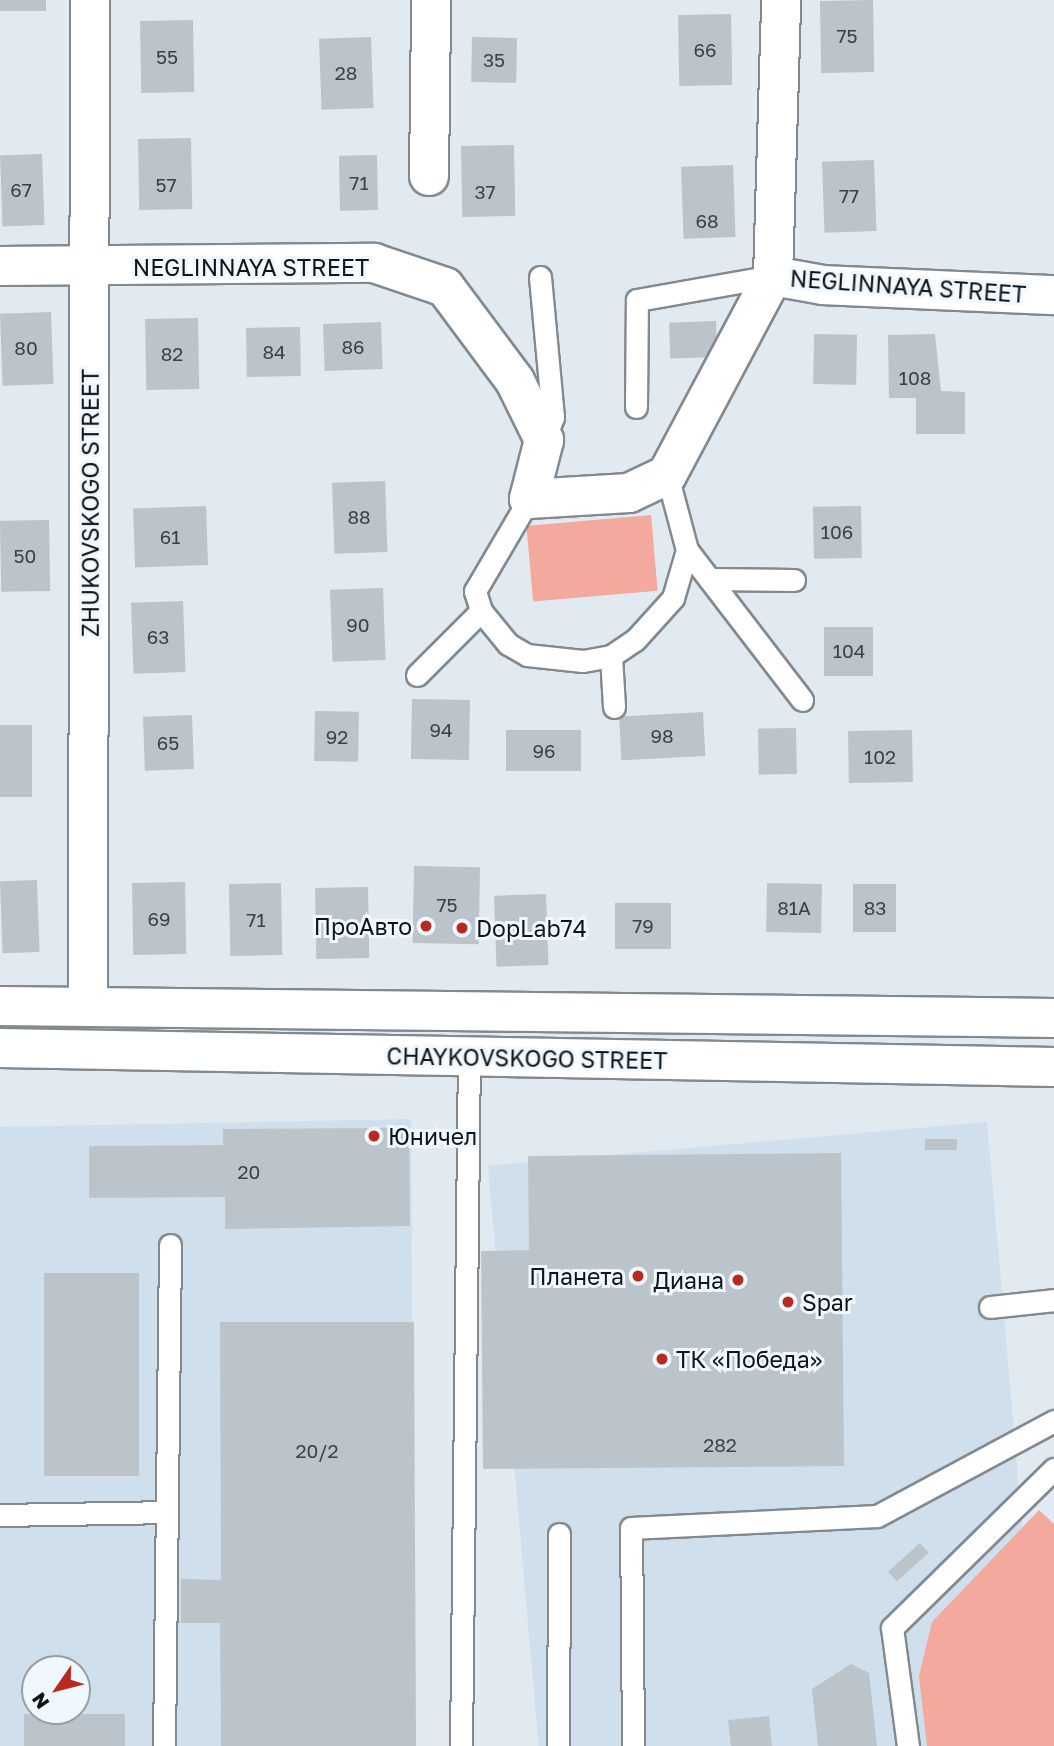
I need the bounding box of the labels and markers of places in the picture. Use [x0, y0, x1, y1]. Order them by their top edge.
place label: ПроАвто [314, 912, 412, 940]
place label: DopLab74 [476, 914, 587, 942]
marker: ПроАвто [418, 918, 434, 934]
marker: DopLab74 [454, 920, 470, 936]
place label: Юничел [388, 1122, 477, 1150]
marker: Юничел [366, 1128, 382, 1144]
place label: Планета [529, 1262, 624, 1290]
place label: Диана [653, 1266, 724, 1294]
marker: Планета [630, 1268, 646, 1284]
marker: Диана [730, 1272, 746, 1288]
place label: Spar [802, 1288, 853, 1316]
marker: Spar [780, 1294, 796, 1310]
place label: ТК «Победа» [676, 1345, 822, 1373]
marker: ТК «Победа» [654, 1351, 670, 1367]

